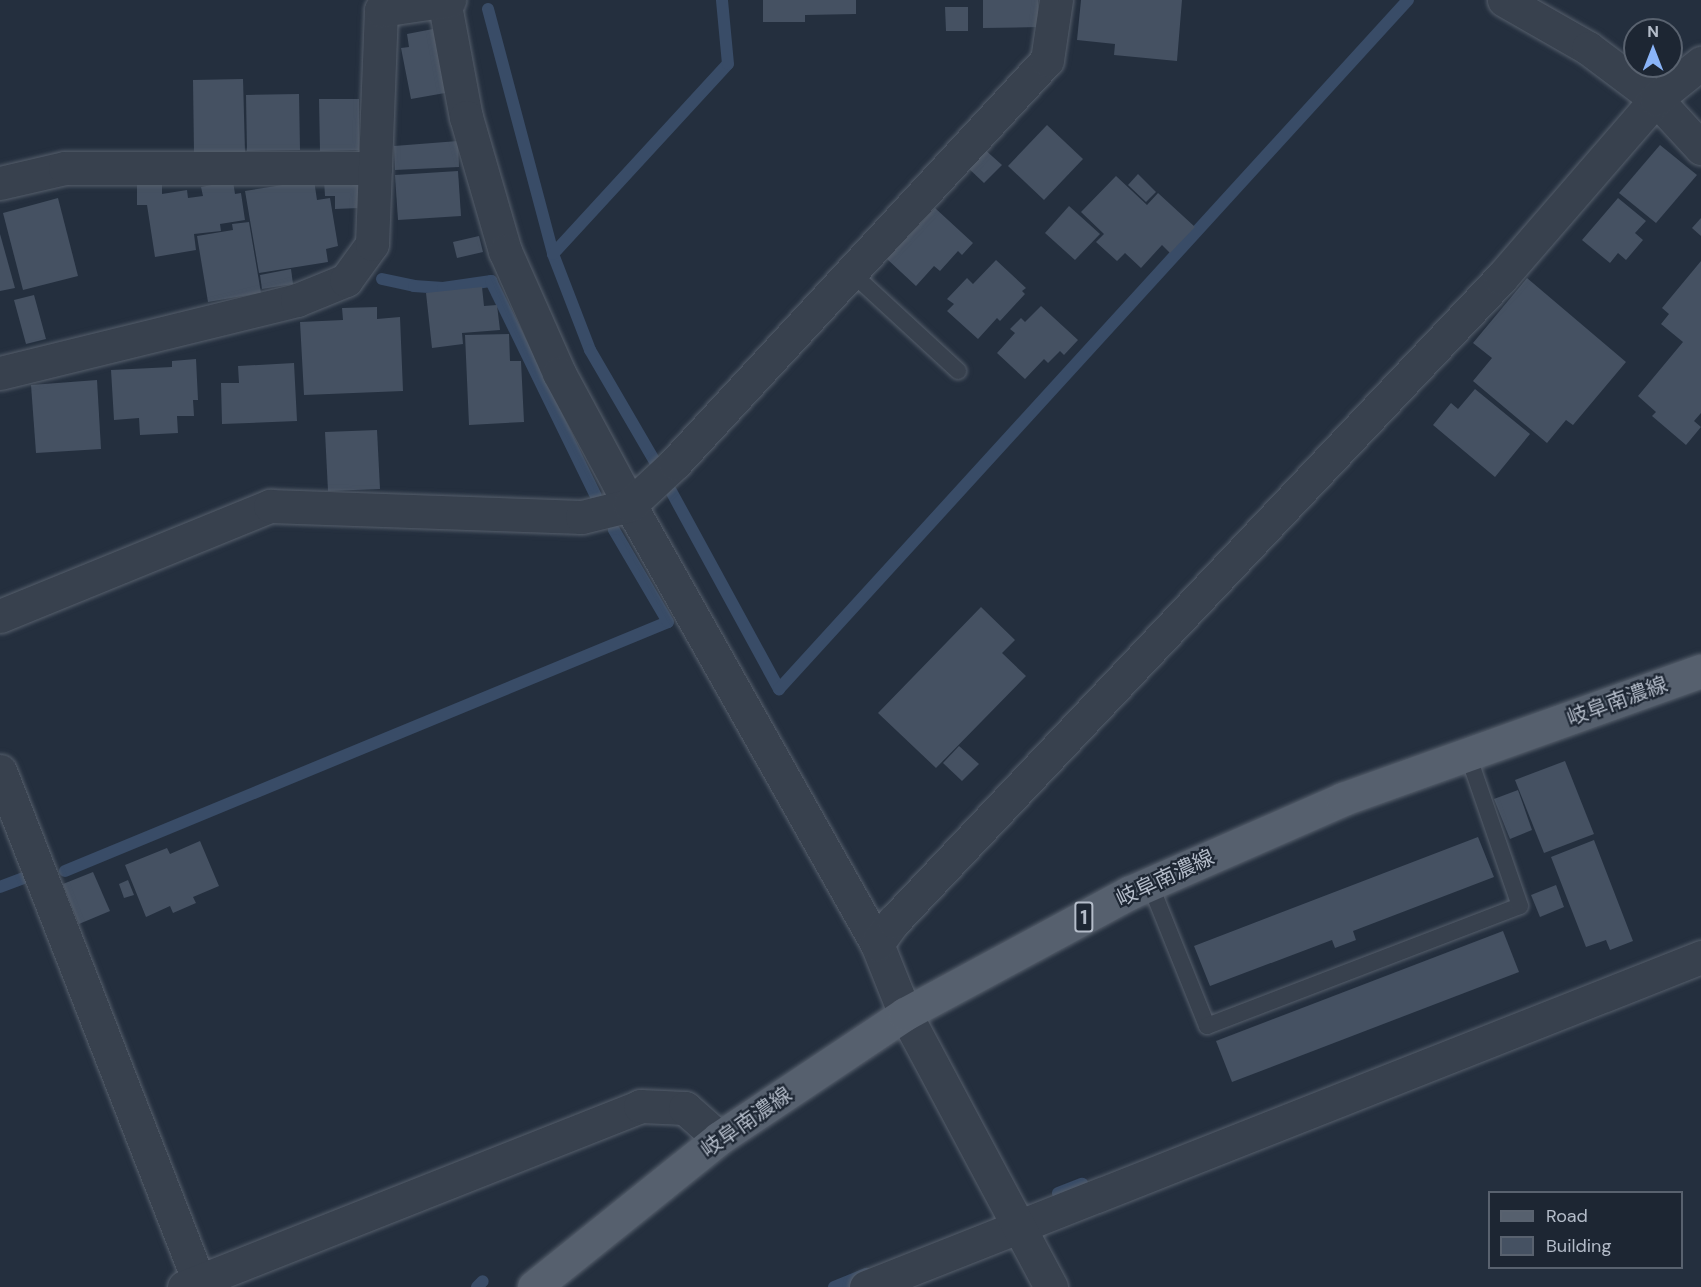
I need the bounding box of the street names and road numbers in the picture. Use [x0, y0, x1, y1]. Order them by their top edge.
street label: 岐阜南濃線 [1563, 671, 1671, 731]
street label: 岐阜南濃線 [1112, 844, 1218, 912]
road number: 1 [1074, 900, 1094, 934]
street label: 岐阜南濃線 [696, 1082, 796, 1162]

